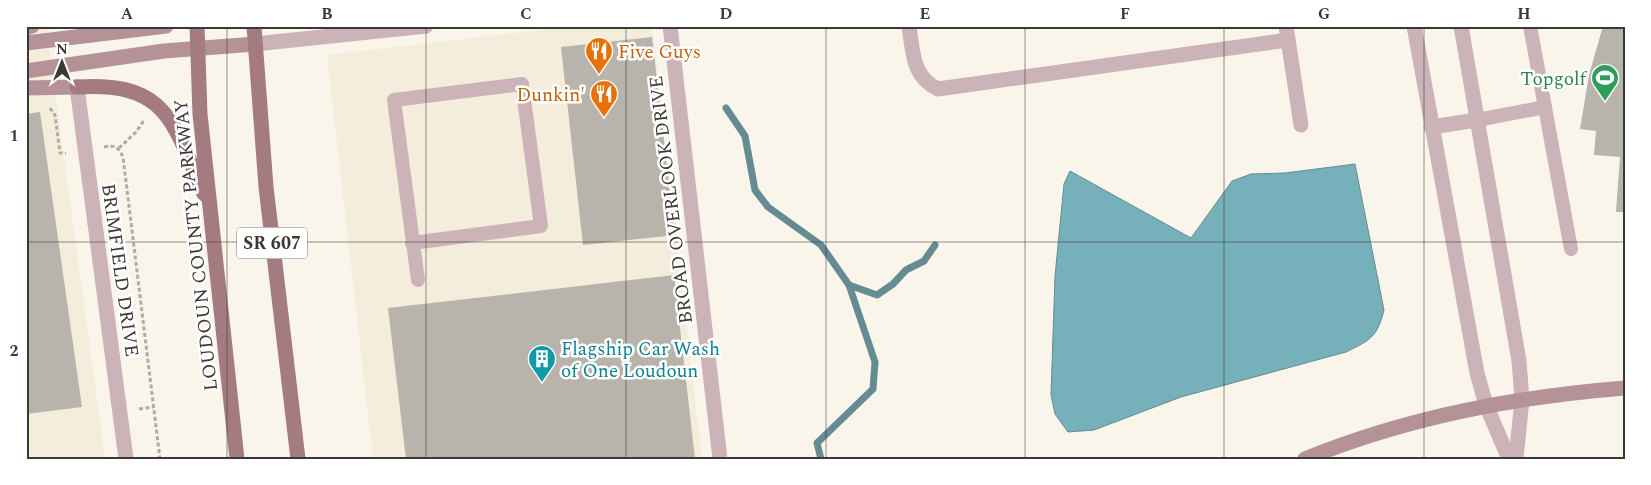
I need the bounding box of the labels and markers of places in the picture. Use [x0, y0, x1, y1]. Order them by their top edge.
restaurant icon: Five Guys [584, 36, 614, 75]
place label: Five Guys [618, 38, 701, 67]
sports icon: Topgolf [1590, 63, 1620, 102]
place label: Topgolf [1521, 65, 1587, 94]
restaurant icon: Dunkin' [589, 79, 619, 118]
place label: Dunkin' [517, 81, 585, 110]
place label: Flagship Car Wash of One Loudoun [561, 335, 720, 386]
building icon: Flagship Car Wash of One Loudoun [527, 344, 557, 383]

